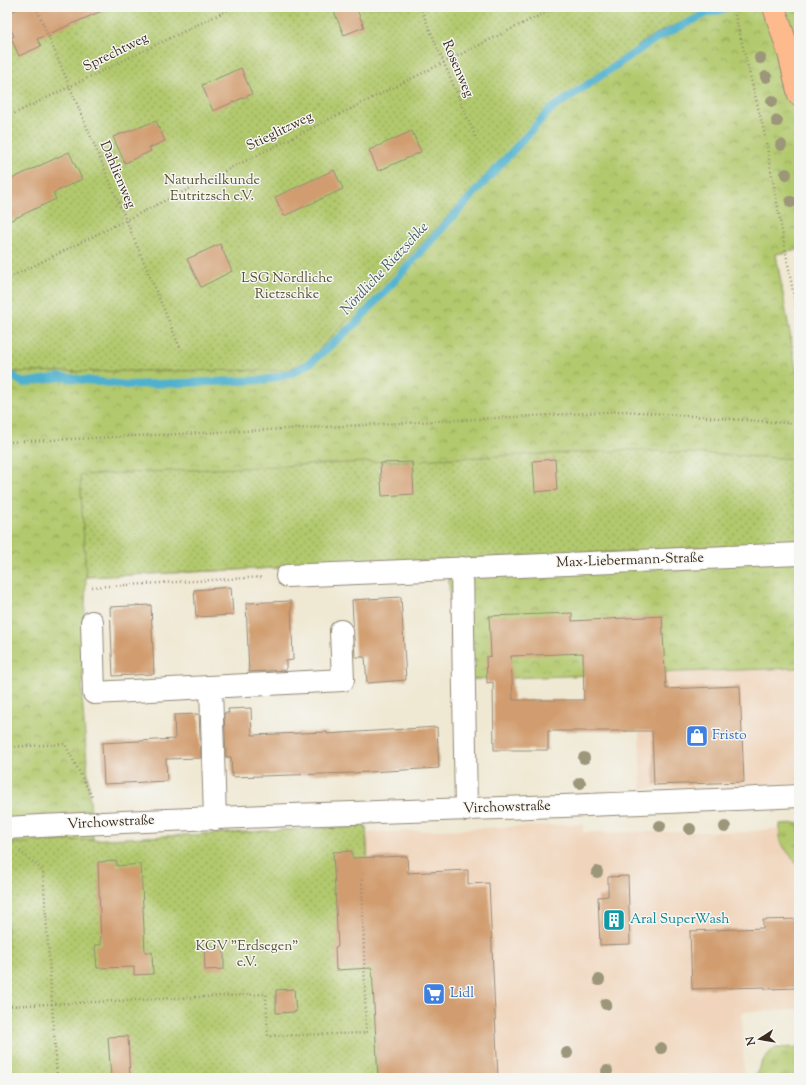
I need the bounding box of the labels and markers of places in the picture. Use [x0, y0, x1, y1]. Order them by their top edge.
shop icon: Fristo [684, 723, 710, 749]
place label: Fristo [712, 726, 747, 746]
building icon: Aral SuperWash [601, 907, 627, 933]
place label: Aral SuperWash [630, 910, 730, 930]
supermarket icon: Lidl [421, 981, 447, 1007]
place label: Lidl [450, 984, 474, 1004]

